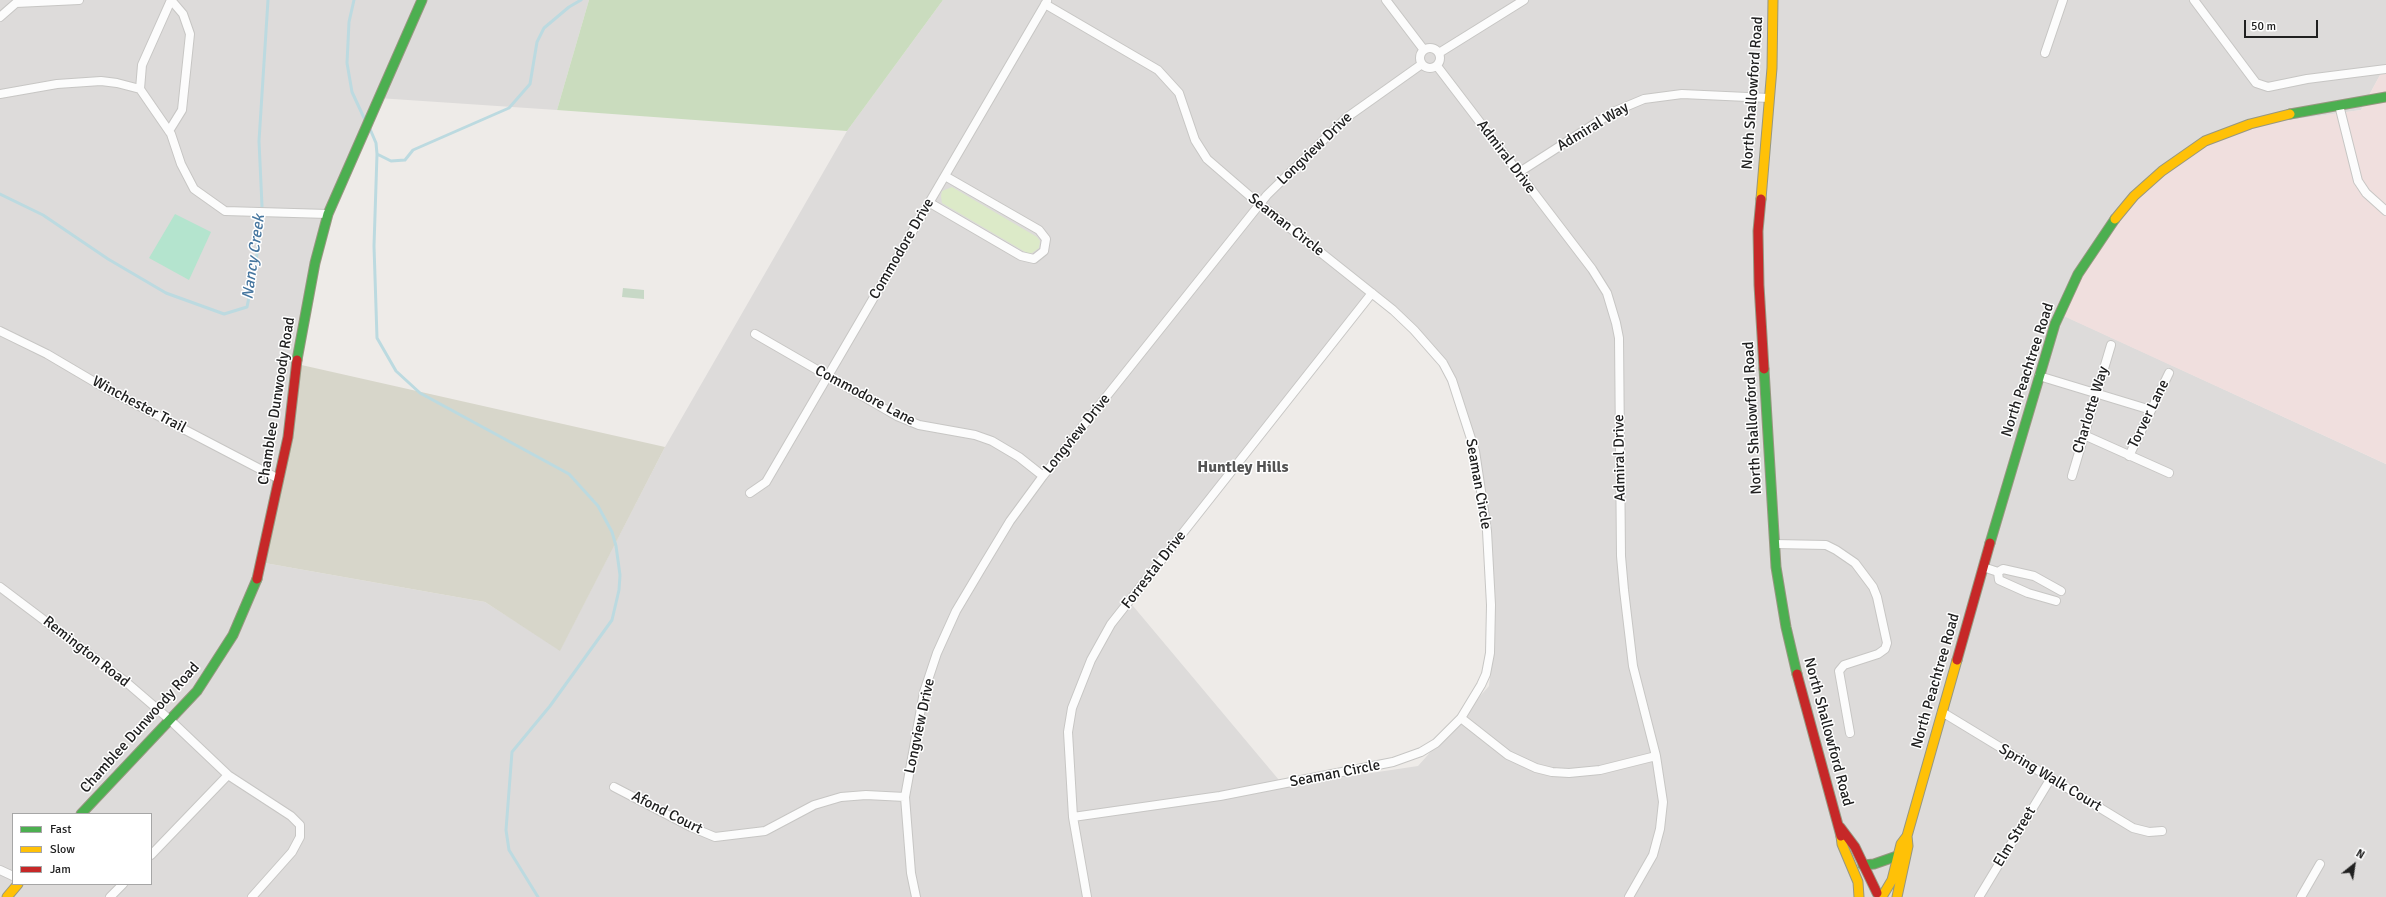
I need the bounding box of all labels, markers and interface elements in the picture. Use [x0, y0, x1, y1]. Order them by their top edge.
scale bar [2246, 12, 2320, 38]
street label: North Shallowford Road [1739, 16, 1767, 170]
text: 50 m [2251, 19, 2276, 34]
street label: Admiral Way [1554, 99, 1632, 155]
street label: Longview Drive [1274, 109, 1356, 189]
street label: Admiral Drive [1473, 117, 1539, 197]
street label: Seaman Circle [1244, 190, 1328, 260]
street label: Commodore Drive [866, 195, 938, 303]
water label: Nancy Creek [239, 213, 269, 301]
street label: North Peachtree Road [1998, 301, 2058, 439]
street label: Chamblee Dunwoody Road [255, 316, 299, 486]
street label: North Shallowford Road [1740, 341, 1766, 495]
street label: Commodore Lane [812, 362, 918, 430]
street label: Charlotte Way [2069, 364, 2113, 456]
street label: Winchester Trail [89, 373, 189, 437]
street label: Torver Lane [2125, 377, 2173, 451]
street label: Longview Drive [1039, 391, 1115, 477]
street label: Admiral Drive [1610, 414, 1630, 502]
street label: Seaman Circle [1461, 437, 1495, 531]
district label: Huntley Hills [1197, 458, 1289, 478]
street label: Forrestal Drive [1118, 527, 1190, 613]
street label: North Peachtree Road [1908, 611, 1964, 751]
street label: Remington Road [39, 613, 133, 691]
street label: North Shallowford Road [1799, 656, 1857, 808]
street label: Chamblee Dunwoody Road [77, 659, 203, 797]
street label: Longview Drive [901, 677, 939, 775]
street label: Spring Walk Court [1995, 740, 2105, 816]
street label: Seaman Circle [1288, 756, 1382, 792]
street label: Afond Court [629, 787, 705, 839]
street label: Elm Street [1990, 804, 2040, 870]
legend [12, 813, 152, 885]
text: Fast [50, 822, 71, 837]
text: Slow [50, 842, 75, 857]
north arrow [2334, 845, 2374, 885]
text: N [2354, 847, 2367, 862]
text: Jam [50, 862, 71, 877]

